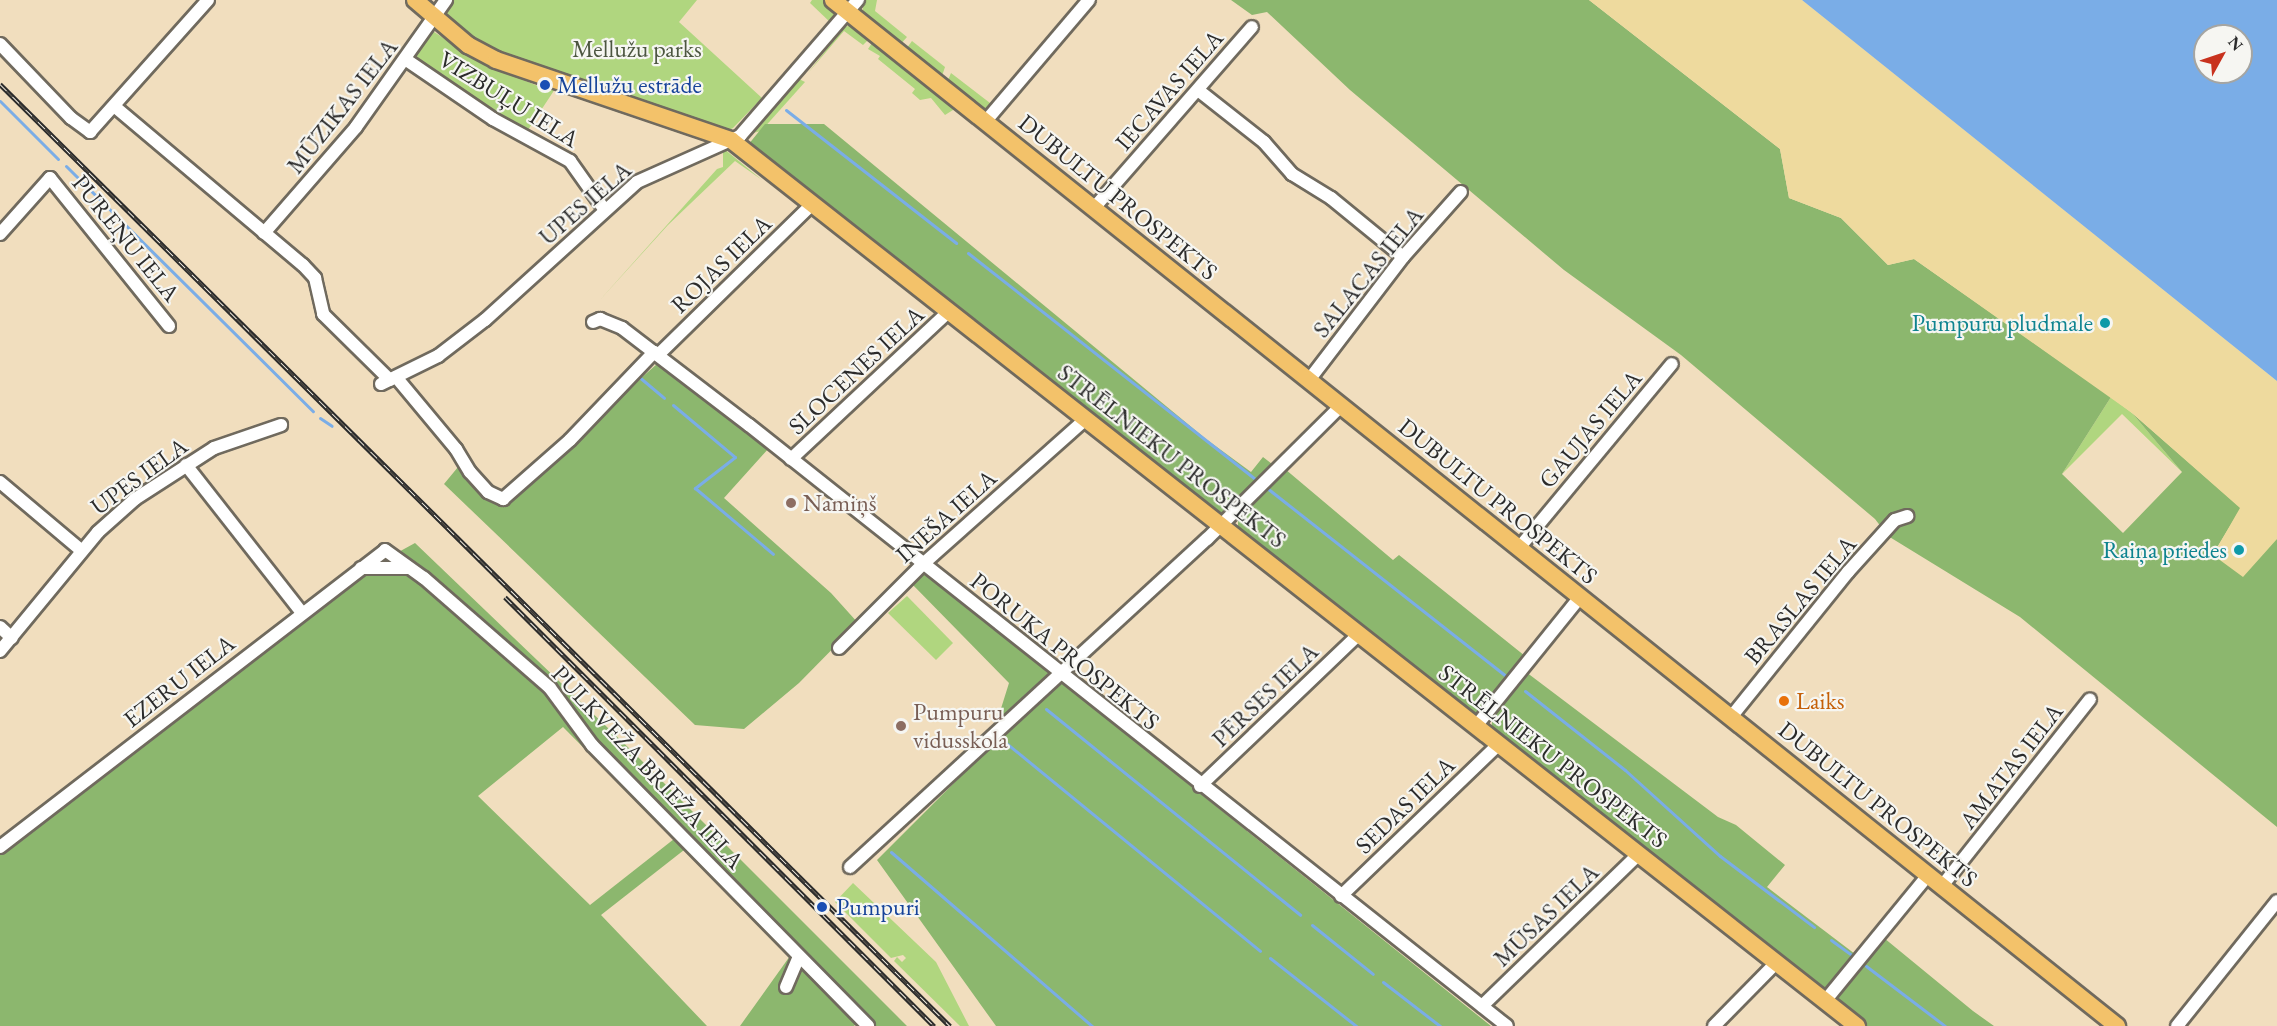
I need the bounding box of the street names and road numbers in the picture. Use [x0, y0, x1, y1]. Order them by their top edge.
street label: IECAVAS IELA [1109, 24, 1229, 156]
street label: MŪZIKAS IELA [280, 33, 404, 179]
street label: VIZBUĻU IELA [434, 45, 584, 153]
street label: DUBULTU PROSPEKTS [1013, 108, 1223, 286]
street label: UPES IELA [533, 155, 637, 251]
street label: PUREŅU IELA [66, 169, 186, 307]
street label: SALACAS IELA [1307, 201, 1429, 343]
street label: ROJAS IELA [665, 209, 777, 319]
street label: SLOCENES IELA [782, 300, 930, 440]
street label: STRĒLNIEKU PROSPEKTS [1052, 358, 1292, 554]
street label: GAUJAS IELA [1532, 364, 1648, 494]
street label: DUBULTU PROSPEKTS [1393, 412, 1603, 590]
street label: UPES IELA [85, 431, 193, 521]
street label: INEŠA IELA [890, 463, 1002, 569]
street label: BRASLAS IELA [1738, 530, 1862, 670]
street label: PORUKA PROSPEKTS [965, 566, 1165, 736]
street label: EZERU IELA [118, 629, 240, 733]
street label: PĒRSES IELA [1206, 637, 1324, 753]
street label: STRĒLNIEKU PROSPEKTS [1433, 658, 1673, 854]
street label: PULKVEŽA BRIEŽA IELA [546, 659, 750, 875]
street label: AMATAS IELA [1953, 697, 2069, 835]
street label: DUBULTU PROSPEKTS [1773, 715, 1983, 893]
street label: SEDAS IELA [1349, 751, 1461, 859]
street label: MŪSAS IELA [1487, 858, 1605, 972]

